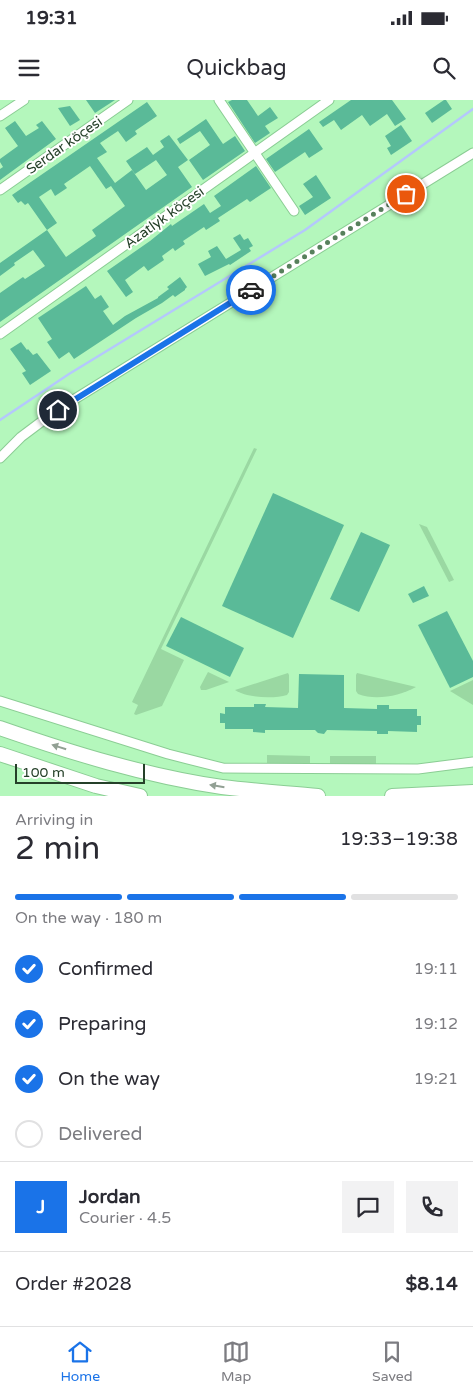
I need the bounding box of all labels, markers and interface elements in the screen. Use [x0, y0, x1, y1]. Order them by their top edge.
text: 19:31 [25, 7, 78, 29]
icon: menu [15, 54, 43, 82]
icon: search [430, 54, 458, 82]
text: Quickbag [186, 55, 287, 81]
street label: Serdar köçesi [23, 113, 106, 178]
pin [385, 173, 427, 215]
icon: bag [392, 180, 420, 208]
street label: Azatlyk köçesi [121, 183, 207, 252]
courier [226, 265, 276, 315]
icon: car [237, 276, 265, 304]
pin [37, 389, 79, 431]
icon: home [44, 396, 72, 424]
one-way arrow [52, 743, 67, 751]
scale bar [15, 761, 145, 784]
text: 100 m [22, 764, 65, 781]
one-way arrow [209, 781, 225, 789]
text: Arriving in [15, 810, 93, 830]
text: 19:33–19:38 [340, 828, 458, 850]
text: 2 min [15, 830, 100, 868]
text: On the way · 180 m [15, 908, 162, 928]
icon: check [15, 955, 43, 983]
text: Confirmed [58, 958, 153, 980]
text: 19:11 [414, 959, 458, 979]
icon: check [15, 1010, 43, 1038]
text: Preparing [58, 1013, 147, 1035]
text: 19:12 [414, 1014, 458, 1034]
icon: check [15, 1065, 43, 1093]
text: On the way [58, 1068, 160, 1090]
text: 19:21 [414, 1069, 458, 1089]
text: Delivered [58, 1123, 143, 1145]
button: chat [342, 1181, 394, 1233]
button: phone [406, 1181, 458, 1233]
text: Jordan [79, 1186, 141, 1208]
text: J [37, 1196, 45, 1218]
text: Courier · 4.5 [79, 1208, 171, 1228]
text: Order #2028 [15, 1273, 132, 1295]
text: $8.14 [406, 1273, 458, 1295]
tab: Home [60, 1338, 100, 1385]
tab: Map [221, 1338, 251, 1385]
tab: Saved [372, 1338, 413, 1385]

